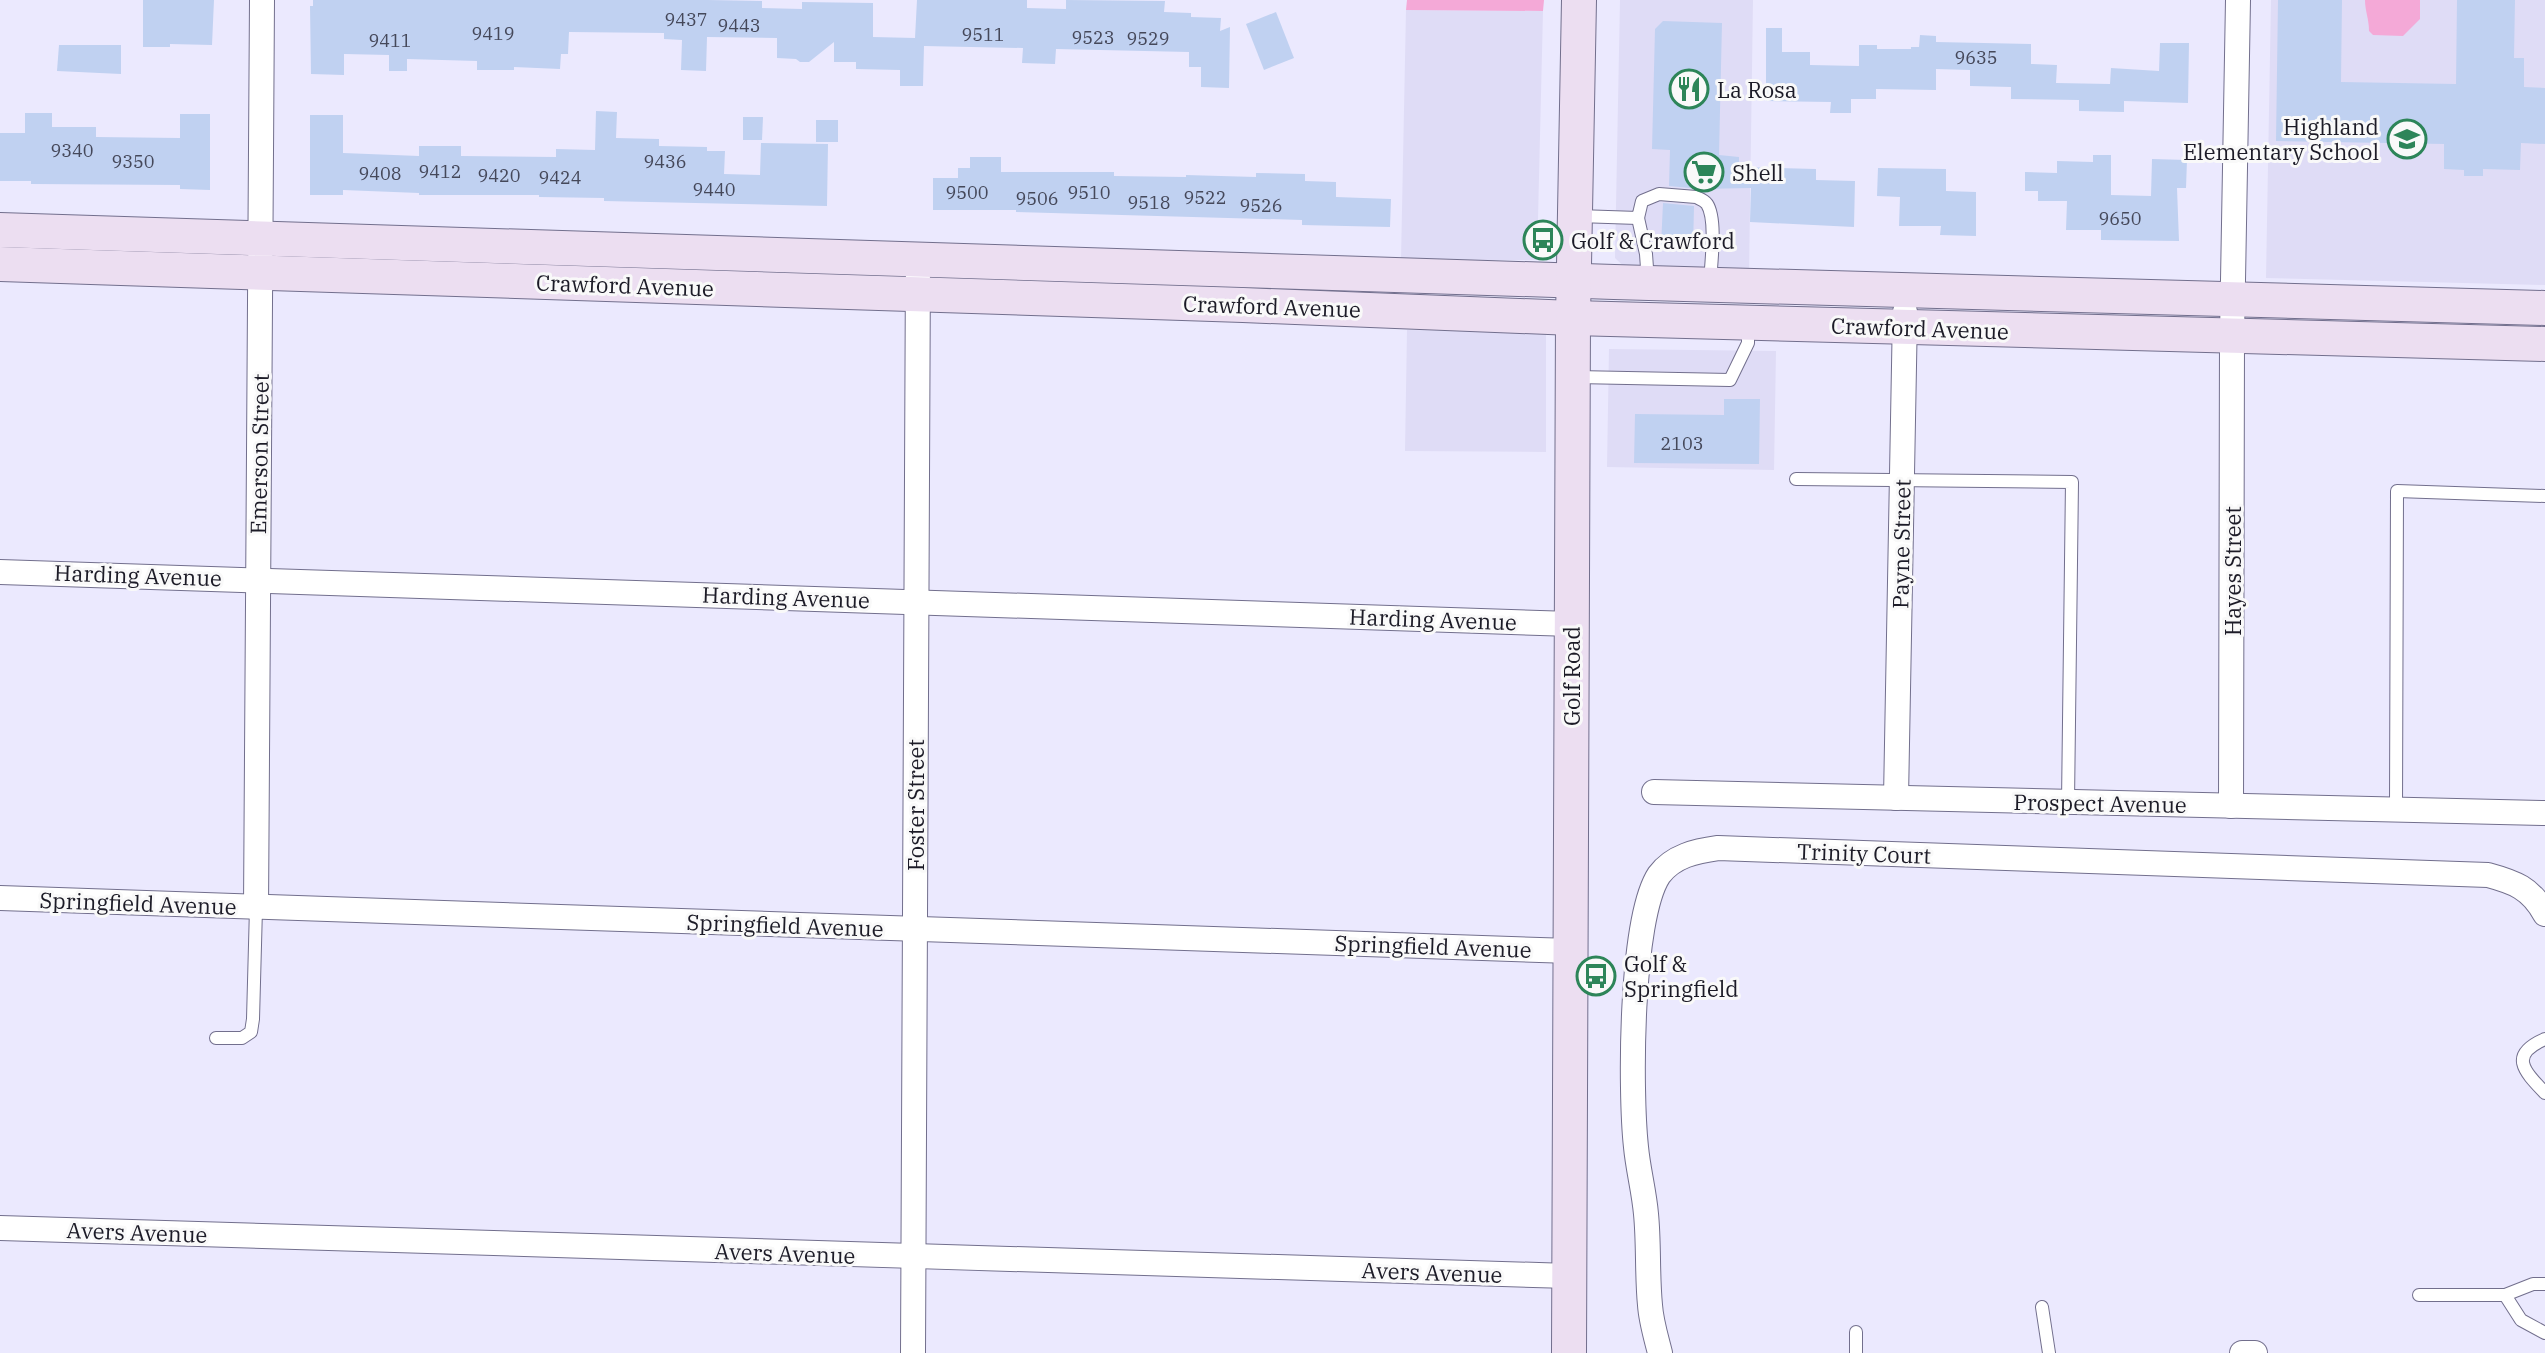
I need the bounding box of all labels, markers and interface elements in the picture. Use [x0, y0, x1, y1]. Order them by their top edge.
house number: 9437 [664, 8, 708, 31]
house number: 9443 [717, 14, 761, 37]
house number: 9419 [471, 22, 515, 45]
house number: 9511 [961, 23, 1005, 46]
house number: 9523 [1071, 26, 1115, 49]
house number: 9529 [1126, 27, 1170, 50]
house number: 9411 [368, 29, 412, 52]
house number: 9635 [1954, 46, 1998, 69]
restaurant icon: La Rosa [1668, 68, 1710, 110]
place label: La Rosa [1717, 75, 1797, 104]
place label: Highland Elementary School [2183, 112, 2379, 166]
school or university icon: Highland Elementary School [2386, 118, 2428, 160]
house number: 9340 [50, 139, 94, 162]
house number: 9350 [111, 150, 155, 173]
house number: 9436 [643, 150, 687, 173]
supermarket icon: Shell [1683, 151, 1725, 193]
place label: Shell [1732, 158, 1784, 187]
house number: 9412 [418, 160, 462, 183]
house number: 9408 [358, 162, 402, 185]
house number: 9420 [477, 164, 521, 187]
house number: 9424 [538, 166, 582, 189]
house number: 9440 [692, 178, 736, 201]
house number: 9500 [945, 181, 989, 204]
house number: 9510 [1067, 181, 1111, 204]
house number: 9522 [1183, 186, 1227, 209]
house number: 9506 [1015, 187, 1059, 210]
house number: 9518 [1127, 191, 1171, 214]
house number: 9526 [1239, 194, 1283, 217]
house number: 9650 [2098, 207, 2142, 230]
bus stop icon: Golf & Crawford [1522, 219, 1564, 261]
place label: Golf & Crawford [1571, 226, 1735, 255]
street label: Crawford Avenue [536, 267, 714, 303]
street label: Crawford Avenue [1183, 288, 1361, 324]
street label: Crawford Avenue [1831, 310, 2009, 346]
street label: Emerson Street [243, 373, 275, 535]
house number: 2103 [1660, 432, 1704, 455]
street label: Payne Street [1885, 479, 1917, 609]
street label: Hayes Street [2218, 506, 2247, 636]
street label: Harding Avenue [54, 558, 222, 592]
street label: Harding Avenue [702, 580, 870, 614]
street label: Harding Avenue [1349, 602, 1517, 636]
street label: Golf Road [1557, 626, 1586, 726]
street label: Foster Street [901, 739, 930, 871]
street label: Prospect Avenue [2013, 787, 2187, 819]
street label: Trinity Court [1796, 836, 1932, 870]
street label: Springfield Avenue [39, 885, 237, 921]
street label: Springfield Avenue [686, 907, 884, 943]
street label: Springfield Avenue [1334, 928, 1532, 964]
place label: Golf & Springfield [1624, 949, 1739, 1003]
bus stop icon: Golf & Springfield [1575, 955, 1617, 997]
street label: Avers Avenue [66, 1215, 208, 1249]
street label: Avers Avenue [714, 1236, 856, 1270]
street label: Avers Avenue [1361, 1255, 1503, 1289]

